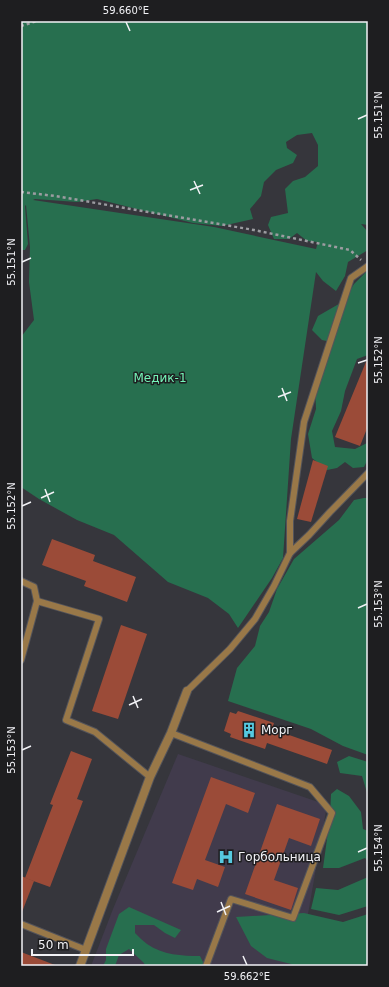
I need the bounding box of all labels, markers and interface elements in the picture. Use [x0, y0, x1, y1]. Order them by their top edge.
text: 59.660°E [103, 5, 149, 16]
text: 55.151°N [373, 91, 384, 139]
text: 55.151°N [6, 238, 17, 286]
text: 55.152°N [373, 336, 384, 384]
park label: Медик-1 [133, 371, 187, 385]
text: 55.152°N [6, 482, 17, 530]
text: 55.153°N [373, 580, 384, 628]
building icon: Морг [240, 721, 258, 739]
place label: Морг [261, 723, 293, 737]
text: 55.153°N [6, 726, 17, 774]
text: 55.154°N [373, 824, 384, 872]
hospital icon: Горбольница [217, 848, 235, 866]
place label: Горбольница [238, 850, 321, 864]
scale bar [32, 931, 133, 957]
text: 50 m [38, 938, 69, 952]
text: 59.662°E [224, 971, 270, 982]

